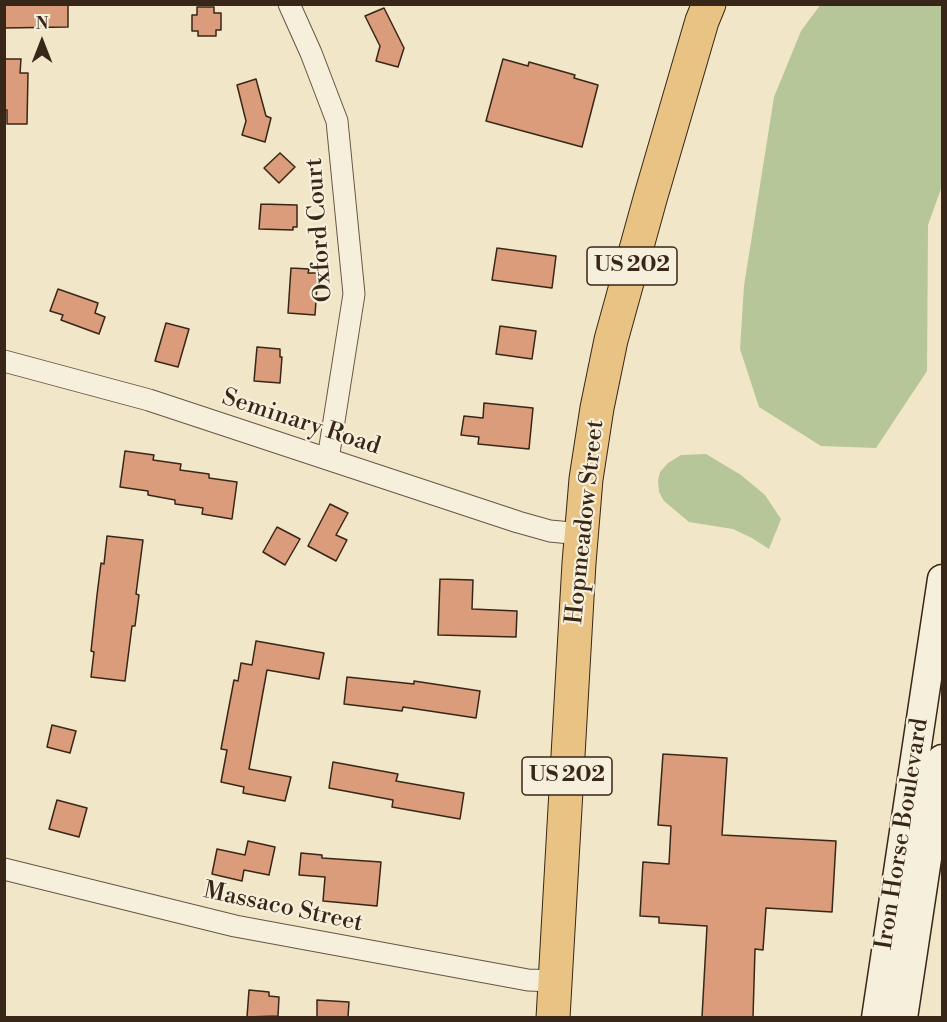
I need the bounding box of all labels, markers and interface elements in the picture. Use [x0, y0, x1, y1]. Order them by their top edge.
north arrow [12, 12, 72, 72]
text: N [36, 14, 48, 34]
street label: Oxford Court [301, 157, 339, 303]
road number: US 202 [587, 247, 677, 285]
street label: Seminary Road [218, 384, 384, 462]
street label: Hopmeadow Street [561, 418, 611, 626]
street label: Iron Horse Boulevard [871, 716, 935, 952]
road number: US 202 [522, 757, 612, 795]
street label: Massaco Street [201, 877, 365, 939]

